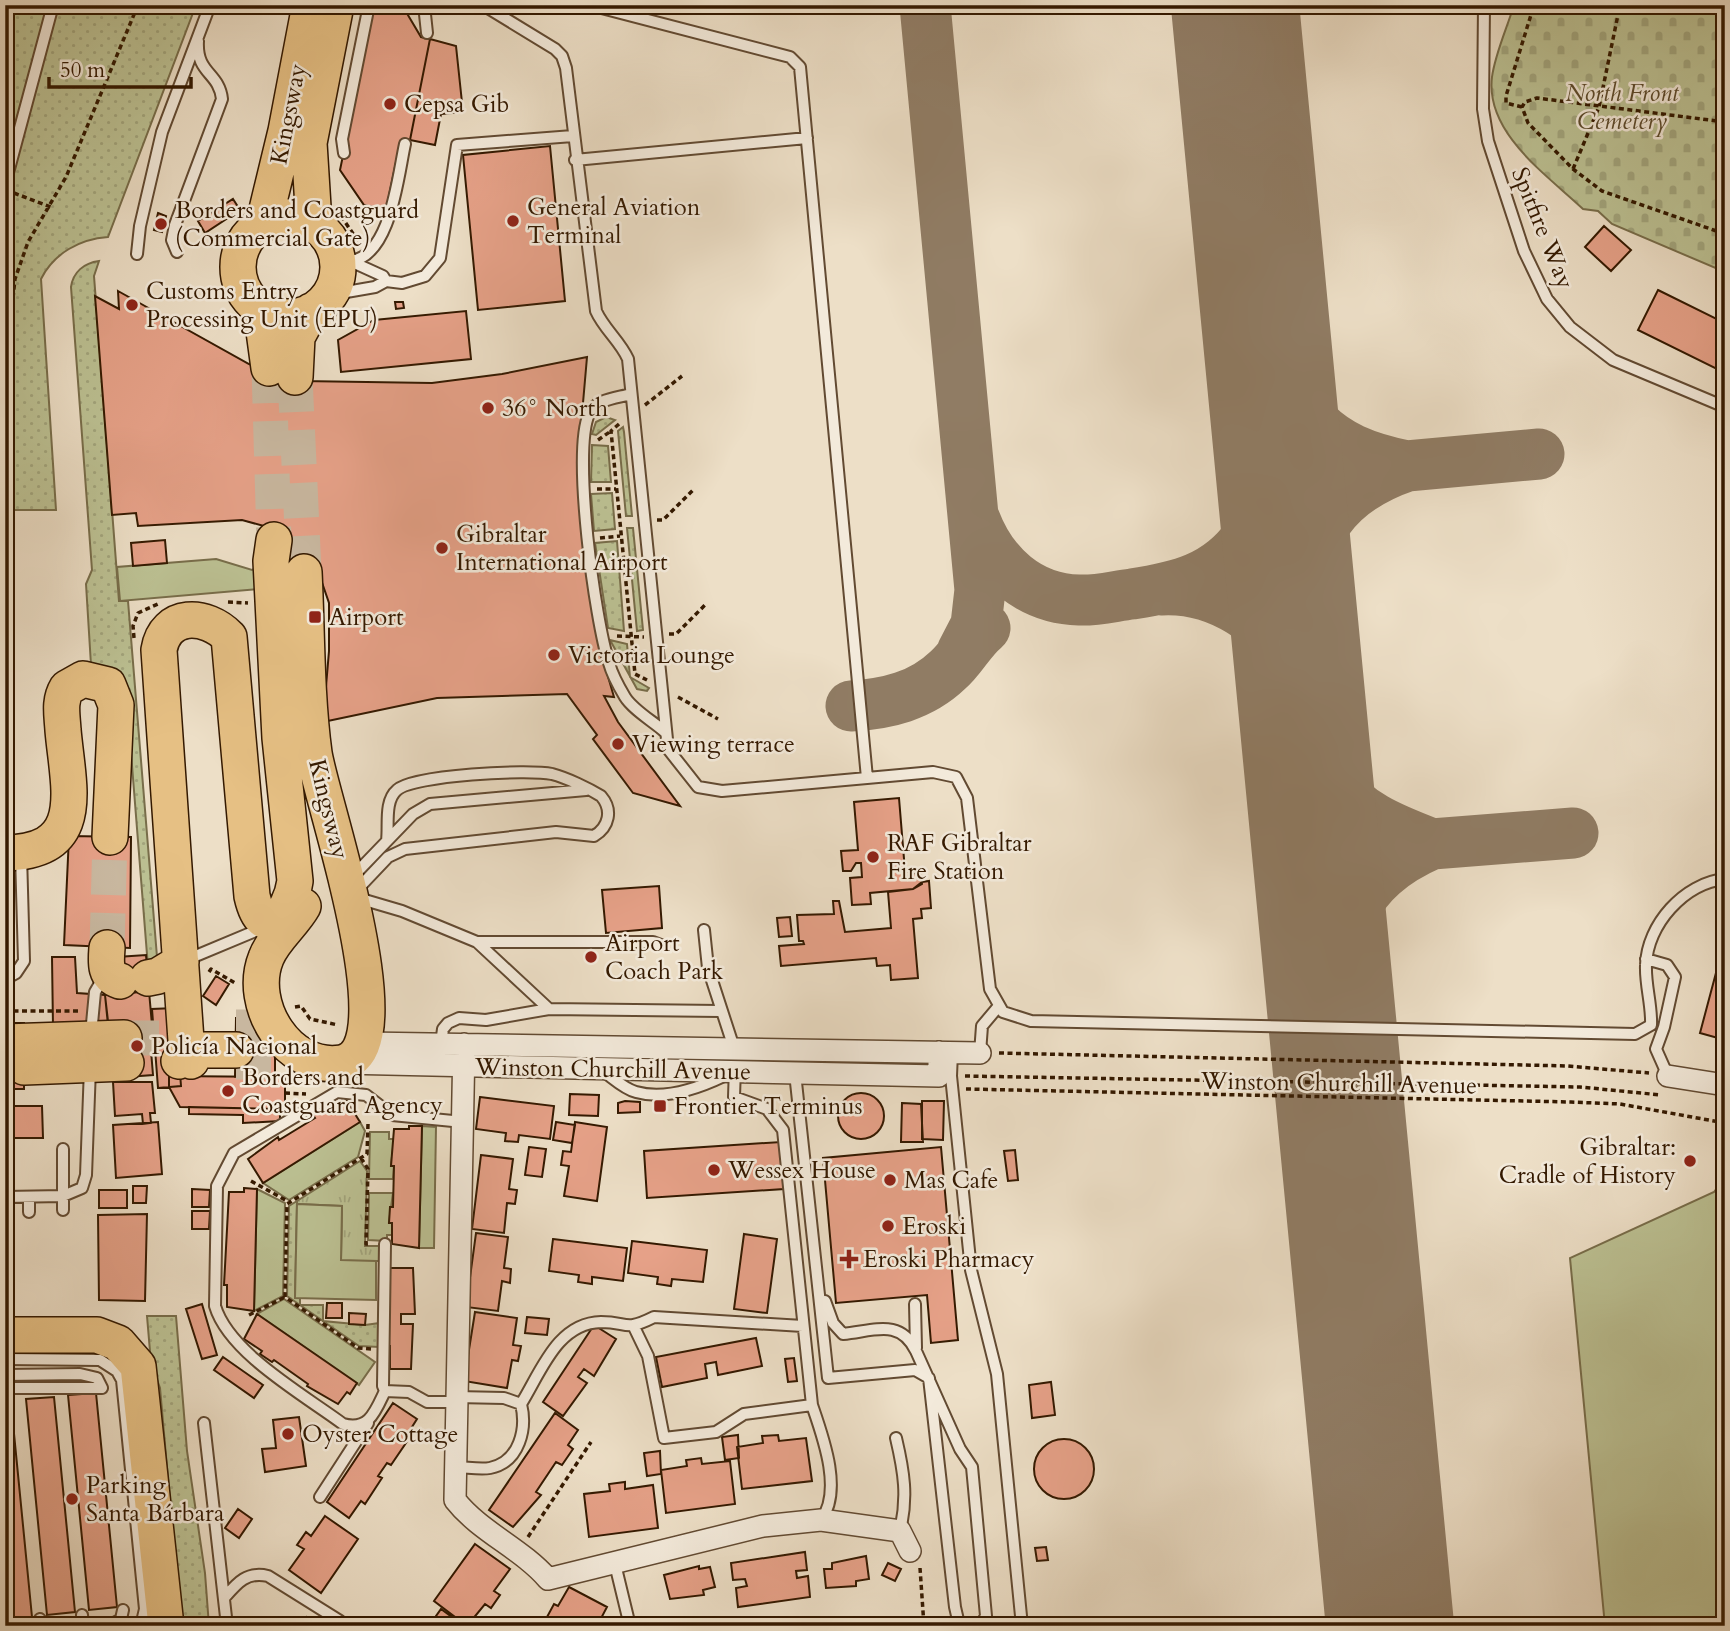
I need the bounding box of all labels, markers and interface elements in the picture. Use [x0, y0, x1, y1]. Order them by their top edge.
scale bar [49, 46, 191, 90]
text: 50 m [60, 56, 105, 85]
street label: Kingsway [263, 61, 314, 167]
park label: North Front Cemetery [1565, 77, 1680, 138]
place label: Cepsa Gib [404, 88, 510, 121]
marker: Cepsa Gib [382, 96, 398, 112]
street label: Spitfire Way [1503, 163, 1582, 294]
place label: General Aviation Terminal [527, 191, 701, 252]
place label: Borders and Coastguard (Commercial Gate) [175, 194, 419, 255]
marker: General Aviation Terminal [505, 213, 521, 229]
marker: Borders and Coastguard (Commercial Gate) [153, 216, 169, 232]
place label: Customs Entry Processing Unit (EPU) [146, 275, 378, 336]
marker: Customs Entry Processing Unit (EPU) [124, 297, 140, 313]
place label: 36° North [502, 392, 608, 425]
marker: 36° North [480, 400, 496, 416]
place label: Gibraltar International Airport [456, 518, 668, 579]
marker: Gibraltar International Airport [434, 540, 450, 556]
place label: Airport [329, 601, 404, 634]
marker: Airport [307, 609, 323, 625]
place label: Victoria Lounge [568, 639, 735, 672]
marker: Victoria Lounge [546, 647, 562, 663]
place label: Viewing terrace [632, 728, 795, 761]
marker: Viewing terrace [610, 736, 626, 752]
street label: Kingsway [300, 756, 357, 863]
place label: RAF Gibraltar Fire Station [887, 827, 1032, 888]
marker: RAF Gibraltar Fire Station [865, 849, 881, 865]
place label: Airport Coach Park [605, 927, 724, 988]
marker: Airport Coach Park [583, 949, 599, 965]
place label: Policía Nacional [151, 1030, 317, 1063]
marker: Policía Nacional [129, 1038, 145, 1054]
street label: Winston Churchill Avenue [474, 1051, 751, 1088]
place label: Borders and Coastguard Agency [242, 1061, 443, 1122]
street label: Winston Churchill Avenue [1200, 1065, 1477, 1102]
marker: Borders and Coastguard Agency [220, 1083, 236, 1099]
place label: Frontier Terminus [674, 1090, 863, 1123]
marker: Frontier Terminus [652, 1098, 668, 1114]
place label: Gibraltar: Cradle of History [1499, 1131, 1676, 1192]
marker: Gibraltar: Cradle of History [1682, 1153, 1698, 1169]
place label: Wessex House [727, 1154, 876, 1187]
marker: Wessex House [706, 1162, 722, 1178]
place label: Mas Cafe [904, 1164, 998, 1197]
marker: Mas Cafe [882, 1172, 898, 1188]
place label: Eroski [902, 1210, 966, 1243]
marker: Eroski [880, 1218, 896, 1234]
place label: Eroski Pharmacy [863, 1243, 1035, 1276]
marker: Eroski Pharmacy [841, 1251, 857, 1267]
place label: Oyster Cottage [302, 1418, 458, 1451]
marker: Oyster Cottage [280, 1426, 296, 1442]
place label: Parking Santa Bárbara [86, 1469, 225, 1530]
marker: Parking Santa Bárbara [64, 1491, 80, 1507]

